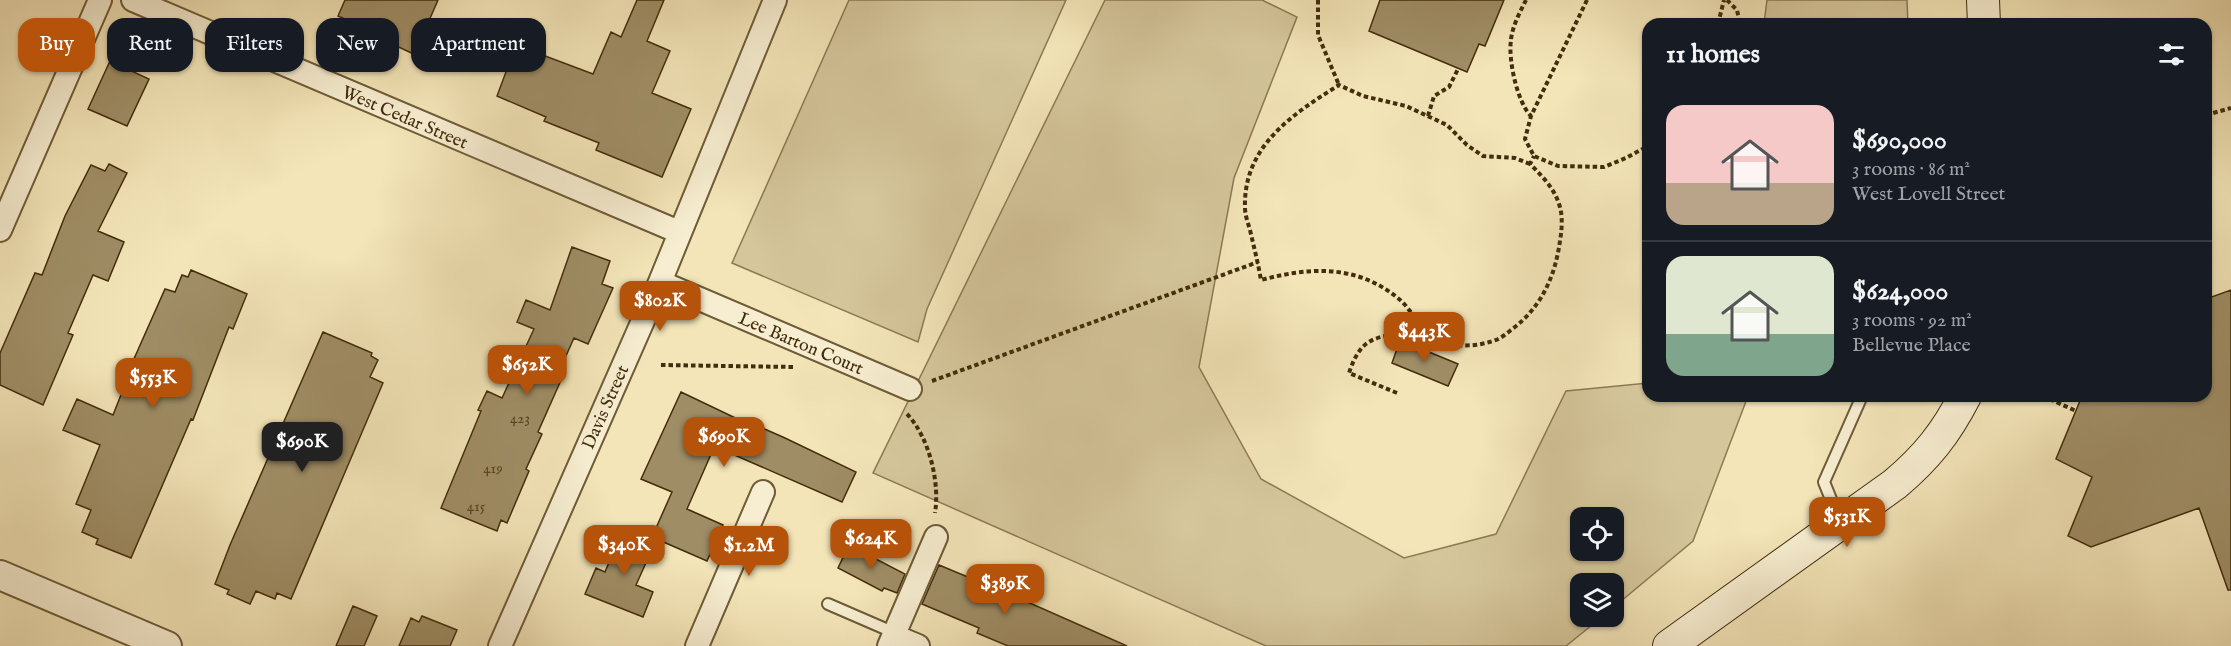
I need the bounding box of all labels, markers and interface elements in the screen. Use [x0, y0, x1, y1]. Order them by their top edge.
chip: Buy [18, 18, 95, 72]
chip: Rent [107, 18, 193, 72]
chip: Filters [205, 18, 304, 72]
chip: New [316, 18, 399, 72]
chip: Apartment [411, 18, 546, 72]
text: 11 homes [1666, 38, 1760, 71]
icon: filters [2155, 38, 2188, 71]
street label: West Cedar Street [338, 81, 471, 155]
text: $690,000 [1852, 124, 1947, 157]
icon: home [1714, 129, 1786, 201]
text: 3 rooms · 86 m² [1852, 157, 1970, 182]
text: West Lovell Street [1852, 182, 2005, 207]
text: $624,000 [1852, 275, 1948, 308]
icon: home [1714, 280, 1786, 352]
pin: $802K [618, 281, 702, 332]
text: $802K [634, 288, 686, 313]
street label: Lee Barton Court [734, 308, 866, 381]
text: 3 rooms · 92 m² [1852, 308, 1972, 333]
pin: $443K [1382, 312, 1466, 363]
text: $443K [1398, 319, 1450, 344]
text: Bellevue Place [1852, 333, 1971, 358]
pin: $652K [485, 345, 569, 396]
text: $652K [502, 352, 552, 377]
pin: $553K [111, 358, 195, 409]
street label: Davis Street [578, 362, 635, 453]
text: $553K [129, 365, 177, 390]
house number: 423 [510, 409, 530, 428]
pin: $690K [682, 417, 766, 468]
pin: $690K [260, 422, 344, 473]
text: $690K [698, 424, 750, 449]
text: $690K [276, 429, 328, 454]
house number: 419 [483, 459, 503, 478]
house number: 415 [467, 497, 486, 516]
pin: $531K [1805, 497, 1889, 548]
text: $531K [1823, 504, 1871, 529]
map controls [1570, 507, 1624, 627]
button: locate [1570, 507, 1624, 561]
pin: $624K [829, 519, 913, 570]
pin: $340K [582, 525, 666, 576]
pin: $1.2M [707, 526, 791, 577]
text: $624K [844, 526, 898, 551]
text: $340K [598, 532, 650, 557]
text: $1.2M [723, 533, 775, 558]
pin: $389K [963, 564, 1047, 615]
text: $389K [980, 571, 1030, 596]
button: layers [1570, 573, 1624, 627]

